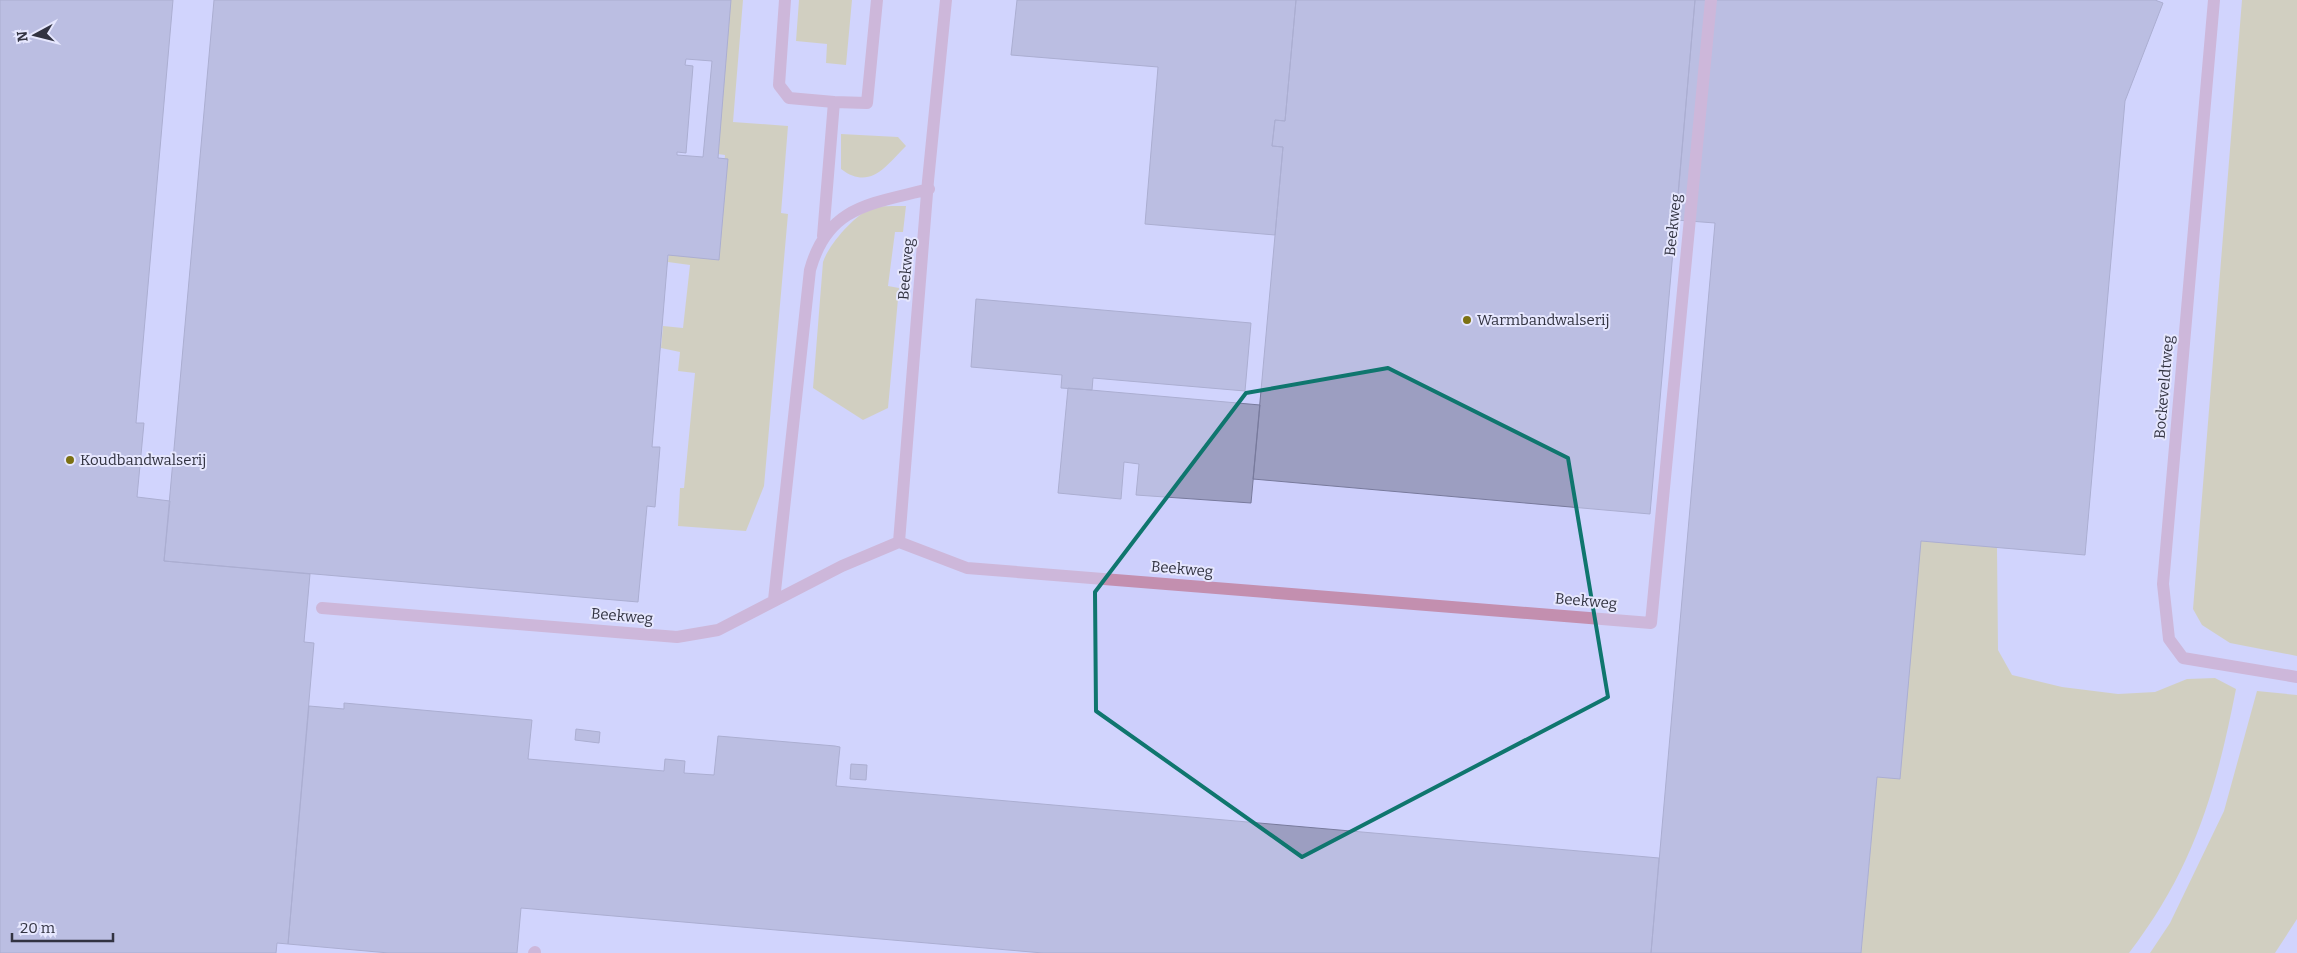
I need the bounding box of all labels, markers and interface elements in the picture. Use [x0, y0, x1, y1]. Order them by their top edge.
north arrow [10, 10, 60, 60]
text: N [13, 30, 32, 43]
street label: Beekweg [1661, 193, 1685, 257]
street label: Beekweg [894, 237, 918, 301]
place label: Warmbandwalserij [1477, 311, 1610, 329]
marker: Warmbandwalserij [1461, 314, 1473, 326]
street label: Bockeveldtweg [2150, 334, 2178, 440]
place label: Koudbandwalserij [80, 451, 206, 469]
marker: Koudbandwalserij [64, 454, 76, 466]
street label: Beekweg [1150, 557, 1214, 581]
street label: Beekweg [1554, 589, 1618, 613]
street label: Beekweg [590, 604, 654, 628]
scale bar [12, 910, 114, 942]
text: 20 m [20, 919, 56, 937]

